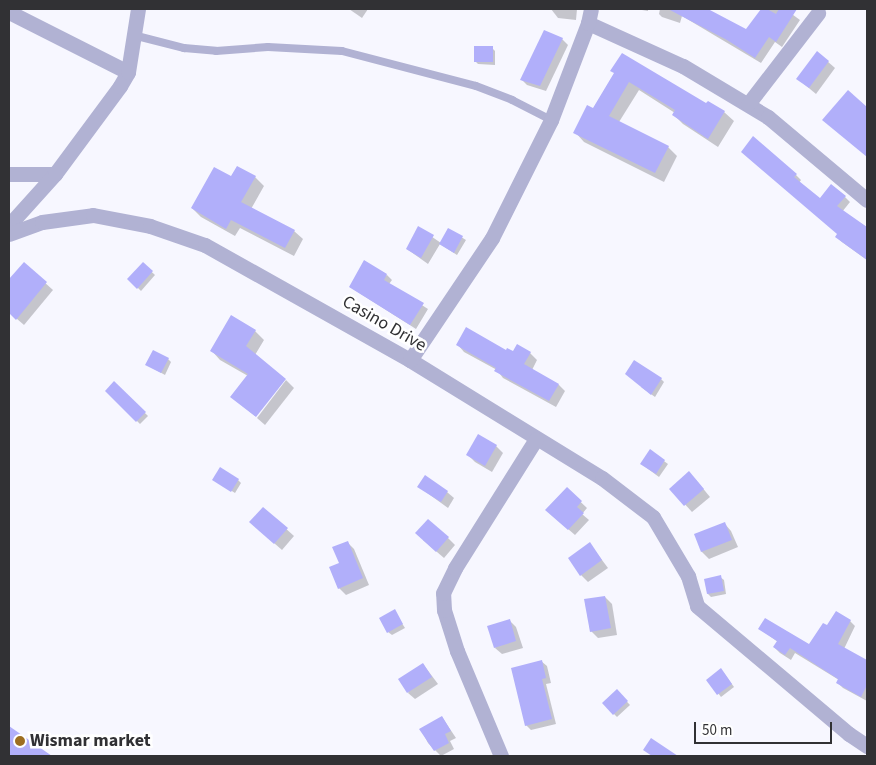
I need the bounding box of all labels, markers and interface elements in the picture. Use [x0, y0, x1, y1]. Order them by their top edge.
street label: Casino Drive [338, 291, 430, 357]
scale bar [696, 712, 834, 744]
text: 50 m [702, 720, 732, 741]
place label: Wismar market [30, 730, 151, 752]
marker: Wismar market [14, 735, 26, 747]

